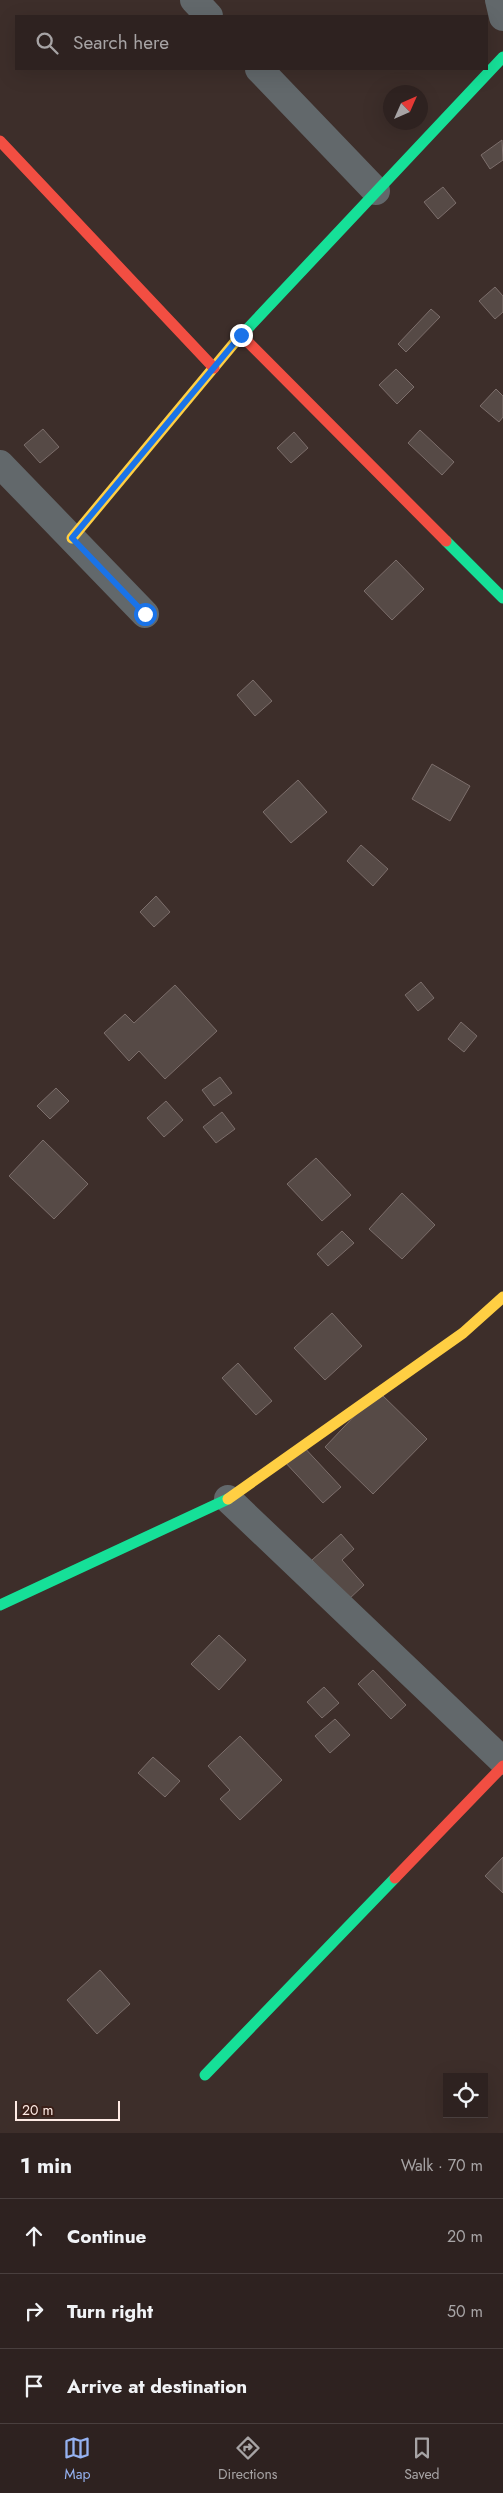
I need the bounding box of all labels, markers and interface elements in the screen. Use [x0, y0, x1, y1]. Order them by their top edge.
search box [15, 15, 488, 70]
icon: search [33, 29, 61, 57]
text: Search here [73, 29, 169, 56]
north arrow [383, 85, 428, 130]
route end [230, 324, 253, 347]
route start [134, 603, 157, 626]
map controls [443, 2073, 488, 2118]
button: locate [443, 2073, 488, 2118]
scale bar [15, 2098, 120, 2121]
text: 20 m [22, 2100, 54, 2120]
text: 1 min [20, 2151, 72, 2181]
text: Walk · 70 m [401, 2154, 483, 2177]
icon: ahead [20, 2222, 48, 2250]
text: Continue [67, 2223, 146, 2250]
text: 20 m [447, 2225, 483, 2248]
icon: right [20, 2297, 48, 2325]
text: Turn right [67, 2298, 153, 2325]
text: 50 m [447, 2300, 483, 2323]
icon: arrive [20, 2372, 48, 2400]
text: Arrive at destination [67, 2373, 247, 2400]
tab: Map [63, 2434, 91, 2484]
tab: Directions [218, 2434, 277, 2484]
tab: Saved [404, 2434, 440, 2484]

